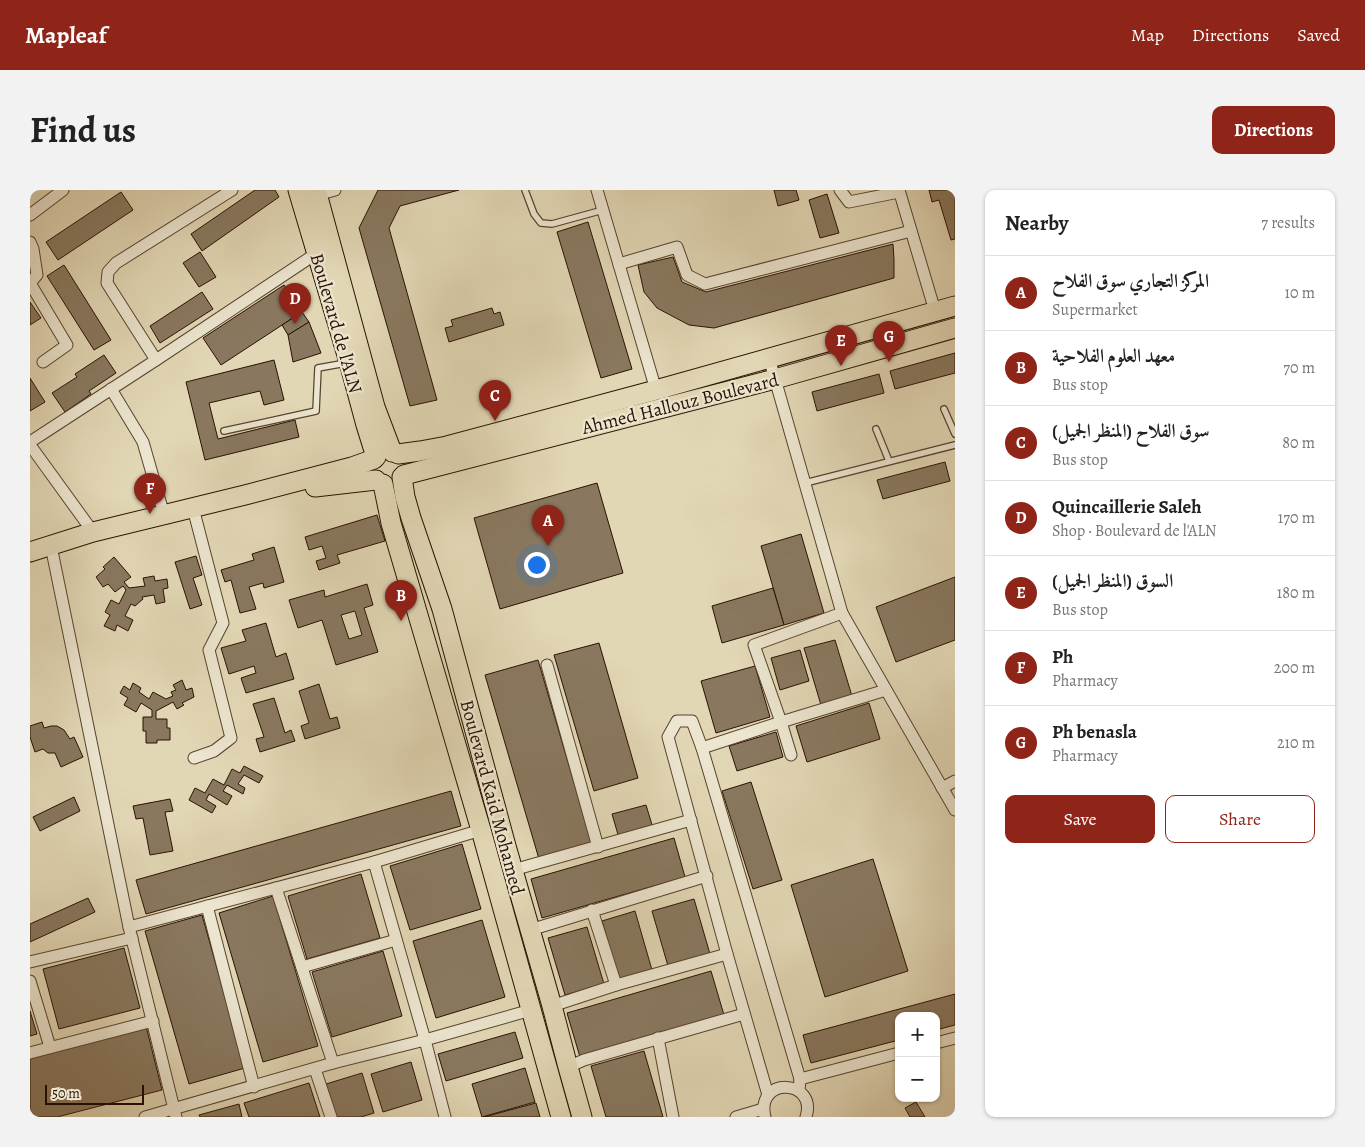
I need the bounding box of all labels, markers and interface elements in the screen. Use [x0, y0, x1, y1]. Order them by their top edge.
text: Mapleaf [25, 19, 107, 51]
text: Map [1131, 23, 1164, 47]
text: Directions [1192, 23, 1269, 47]
text: Saved [1297, 23, 1340, 47]
text: Find us [30, 106, 136, 154]
button: Directions [1212, 106, 1335, 154]
text: Nearby [1005, 209, 1068, 237]
text: 7 results [1261, 212, 1315, 234]
street label: Boulevard de l'ALN [304, 250, 369, 397]
text: المركز التجاري سوق الفلاح [1052, 268, 1209, 294]
text: A [1016, 282, 1026, 304]
text: 10 m [1285, 282, 1315, 304]
pin: D [279, 283, 311, 324]
text: Supermarket [1052, 299, 1138, 321]
pin: G [873, 321, 905, 362]
pin: E [825, 325, 857, 366]
text: معهد العلوم الفلاحية [1052, 343, 1175, 369]
text: B [1016, 357, 1026, 379]
text: 70 m [1283, 357, 1315, 379]
street label: Ahmed Hallouz Boulevard [578, 367, 782, 441]
text: Bus stop [1052, 374, 1108, 396]
pin: C [479, 380, 511, 421]
text: سوق الفلاح (المنظر الجميل) [1052, 418, 1209, 444]
text: C [1016, 432, 1026, 454]
text: 80 m [1282, 432, 1315, 454]
text: Bus stop [1052, 449, 1108, 471]
pin: F [134, 473, 166, 514]
text: Quincaillerie Saleh [1052, 494, 1202, 520]
pin: A [532, 505, 564, 546]
text: D [1015, 507, 1027, 529]
text: 170 m [1278, 507, 1315, 529]
text: Shop · Boulevard de l'ALN [1052, 520, 1217, 542]
your location [524, 552, 550, 578]
text: السوق (المنظر الجميل) [1052, 568, 1173, 594]
pin: B [385, 580, 417, 621]
text: E [1016, 582, 1026, 604]
text: 180 m [1277, 582, 1315, 604]
text: Bus stop [1052, 599, 1108, 621]
text: Ph [1052, 644, 1073, 670]
text: F [1017, 657, 1025, 679]
text: 200 m [1274, 657, 1315, 679]
text: Pharmacy [1052, 670, 1118, 692]
street label: Boulevard Kaid Mohamed [454, 697, 531, 898]
text: Ph benasla [1052, 719, 1137, 745]
text: G [1016, 732, 1026, 754]
text: 210 m [1277, 732, 1315, 754]
text: Pharmacy [1052, 745, 1118, 767]
button: Save [1005, 795, 1155, 843]
button: Share [1165, 795, 1315, 843]
map controls [895, 1012, 940, 1102]
button: + [895, 1012, 940, 1057]
button: − [895, 1057, 940, 1102]
scale bar [45, 1082, 144, 1105]
text: 50 m [52, 1084, 80, 1103]

